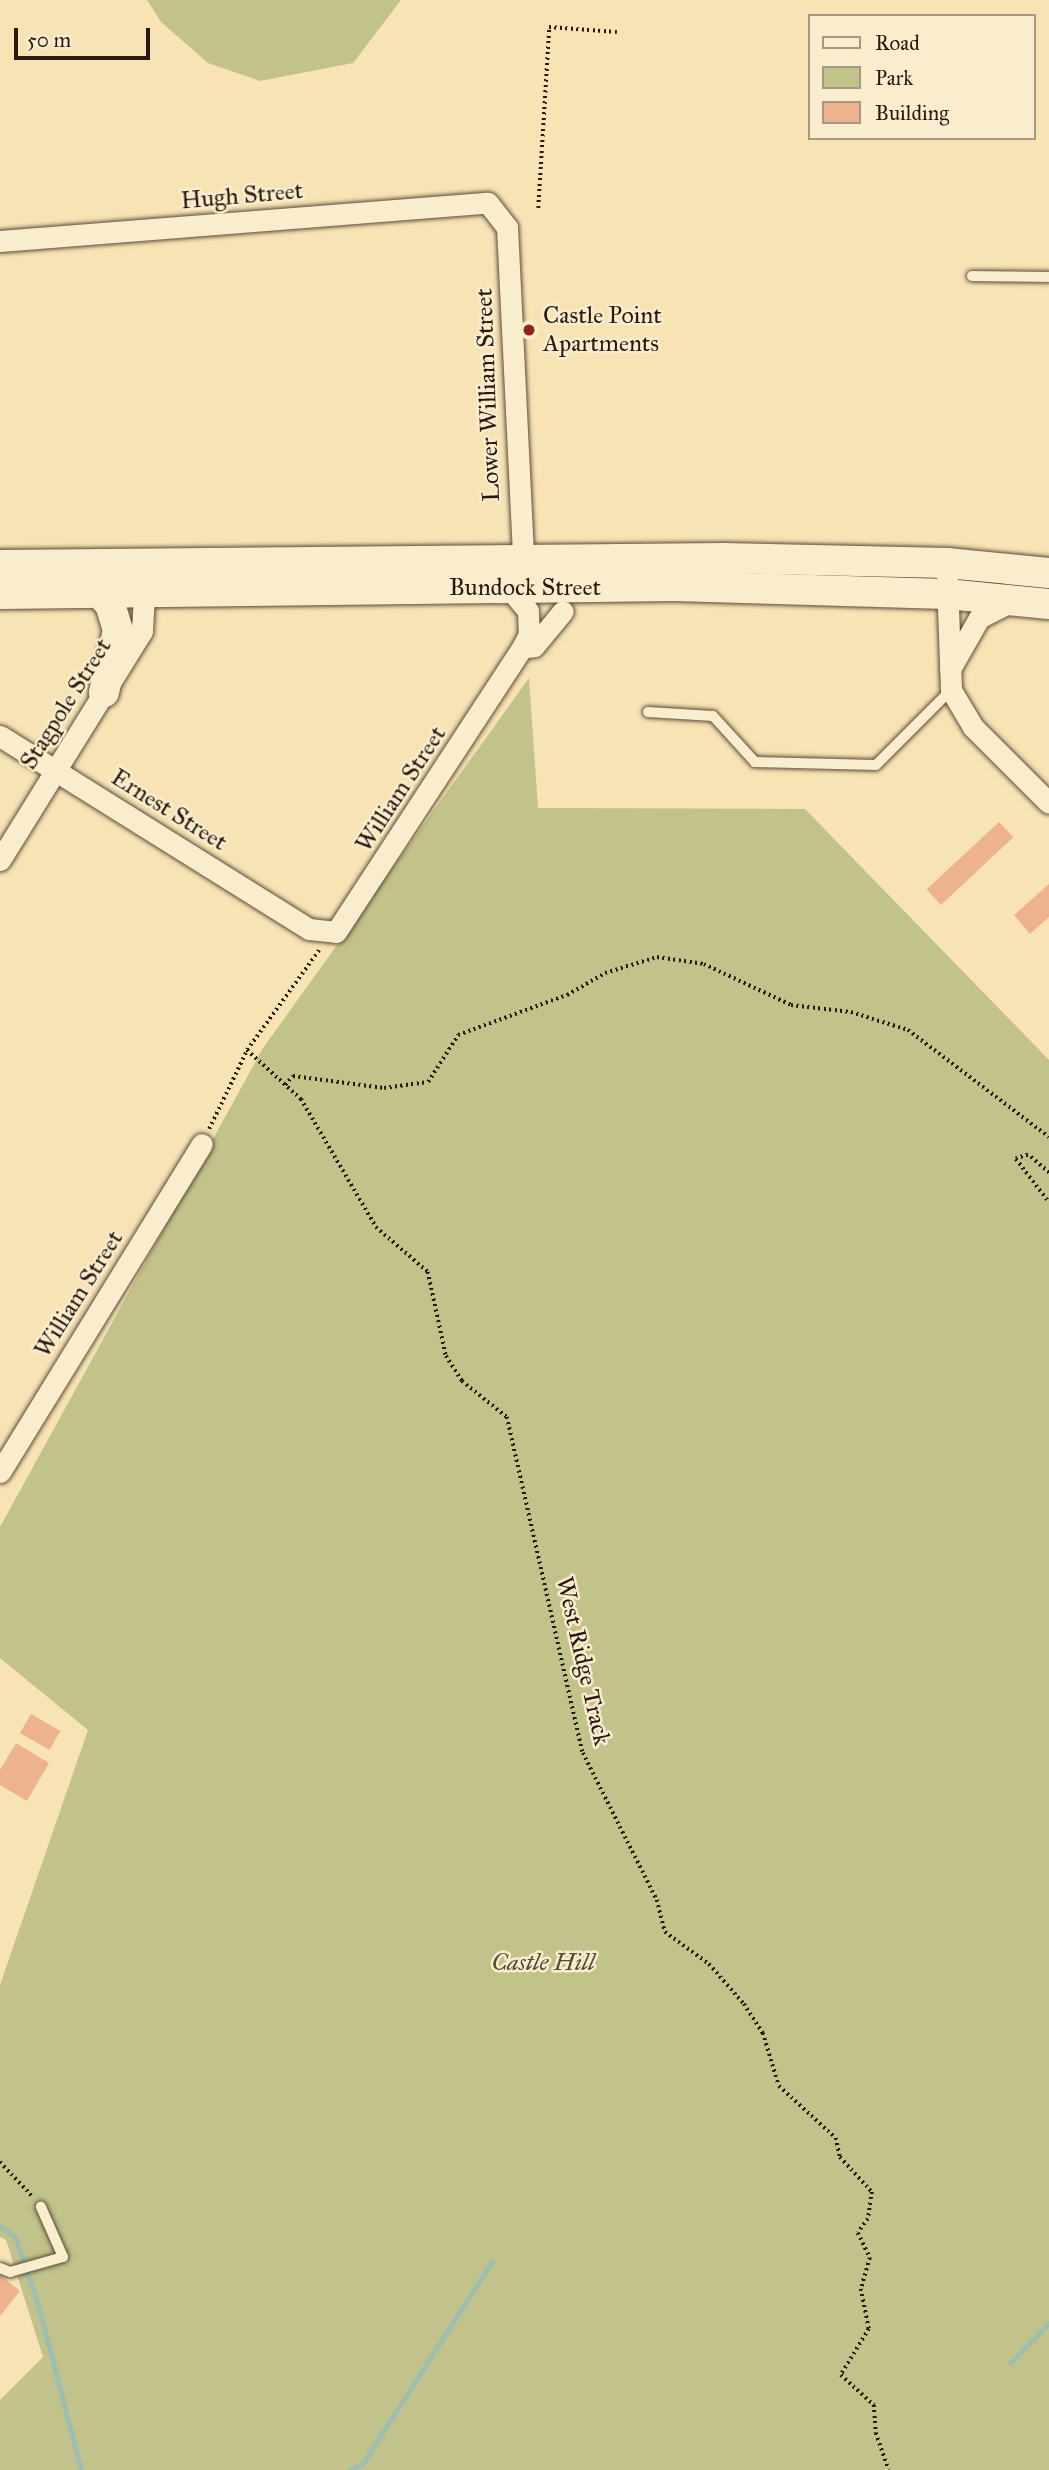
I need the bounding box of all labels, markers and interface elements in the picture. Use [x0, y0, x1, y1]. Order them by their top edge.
scale bar [18, 14, 154, 58]
legend [808, 14, 1035, 140]
text: 50 m [27, 27, 71, 53]
text: Road [875, 30, 920, 56]
text: Park [875, 65, 913, 91]
text: Building [875, 100, 949, 126]
street label: Hugh Street [180, 176, 304, 216]
street label: Lower William Street [470, 288, 506, 502]
place label: Castle Point Apartments [543, 302, 662, 358]
marker: Castle Point Apartments [521, 322, 537, 338]
street label: Bundock Street [449, 574, 601, 602]
street label: Stagpole Street [14, 633, 118, 775]
street label: William Street [350, 721, 452, 857]
street label: Ernest Street [106, 763, 232, 857]
street label: William Street [29, 1225, 129, 1363]
street label: West Ridge Track [550, 1574, 616, 1748]
park label: Castle Hill [491, 1949, 595, 1977]

